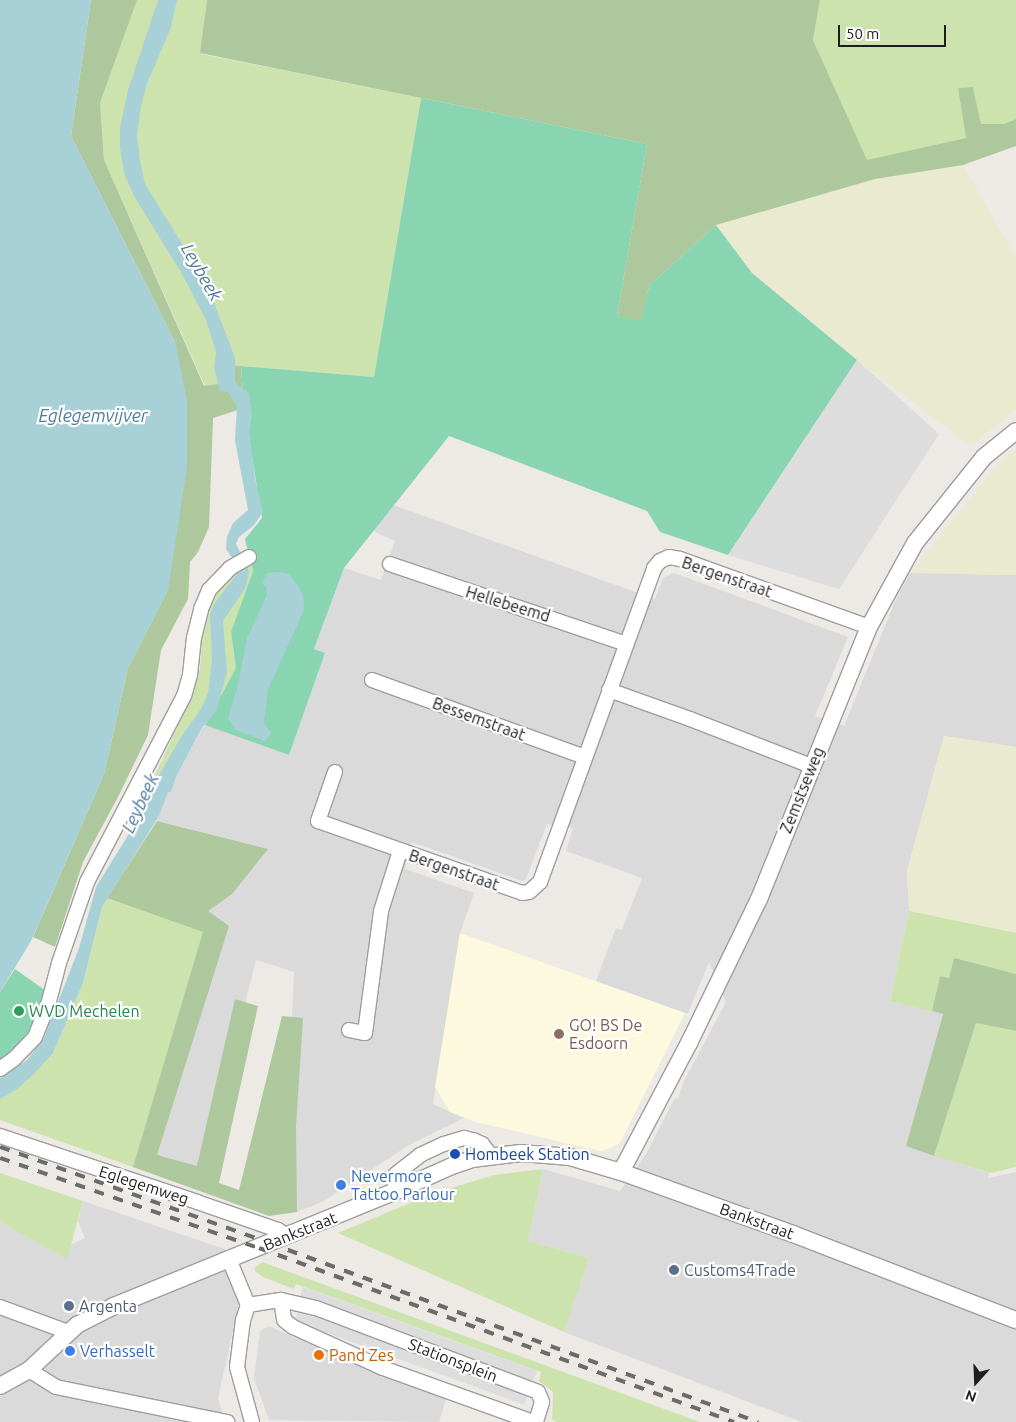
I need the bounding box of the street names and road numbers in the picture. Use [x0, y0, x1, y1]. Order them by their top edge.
street label: Bergenstraat [679, 553, 775, 601]
street label: Hellebeemd [463, 582, 553, 626]
street label: Bessemstraat [430, 693, 528, 745]
street label: Zemstseweg [776, 744, 828, 836]
street label: Bergenstraat [406, 846, 502, 894]
street label: Eglegemweg [97, 1161, 191, 1209]
street label: Bankstraat [717, 1199, 797, 1243]
street label: Bankstraat [260, 1208, 340, 1254]
street label: Stationsplein [406, 1334, 500, 1386]

